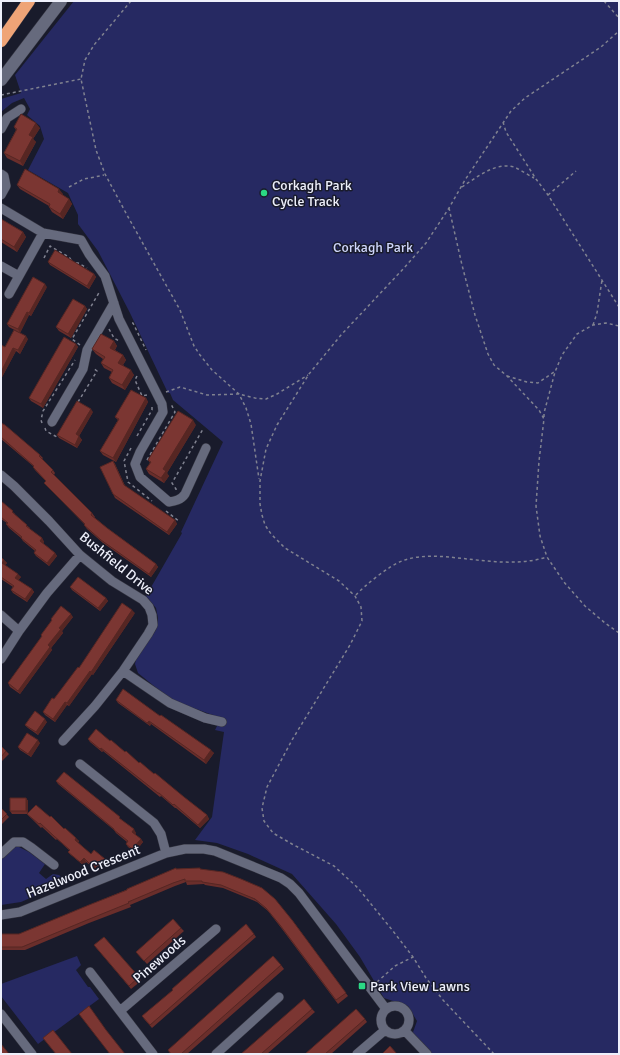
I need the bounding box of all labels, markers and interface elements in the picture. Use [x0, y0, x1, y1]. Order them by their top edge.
place label: Corkagh Park Cycle Track [272, 177, 352, 210]
marker: Corkagh Park Cycle Track [259, 188, 269, 198]
park label: Corkagh Park [333, 239, 413, 256]
street label: Bushfield Drive [76, 528, 157, 599]
street label: Hazelwood Crescent [24, 841, 143, 902]
street label: Pinewoods [130, 932, 189, 987]
place label: Park View Lawns [370, 978, 470, 995]
marker: Park View Lawns [357, 981, 367, 991]

